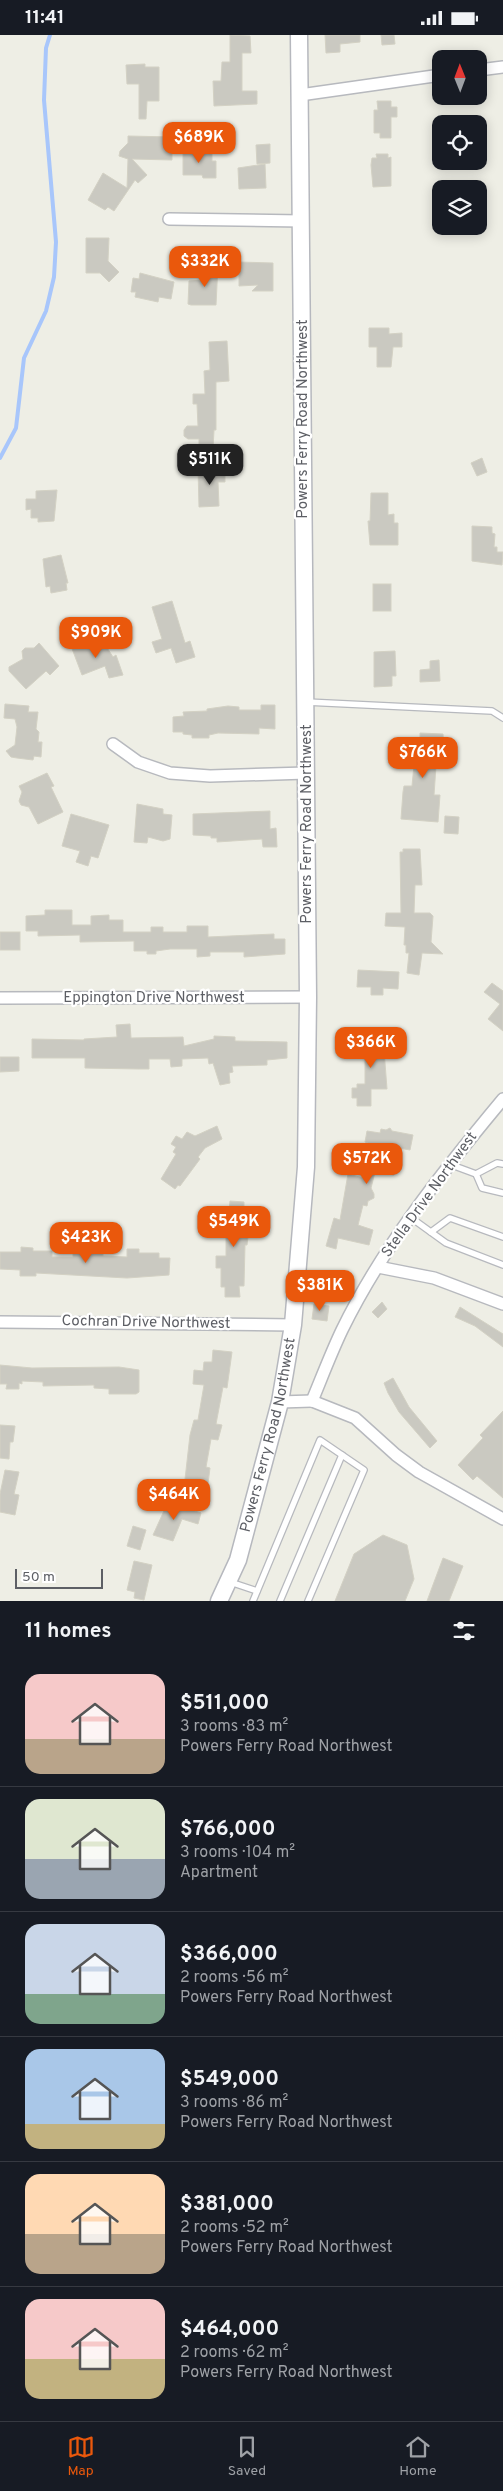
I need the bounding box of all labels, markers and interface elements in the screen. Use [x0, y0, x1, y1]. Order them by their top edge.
text: 11:41 [25, 6, 65, 30]
north arrow [432, 50, 488, 105]
map controls [432, 50, 487, 235]
button: locate [432, 115, 487, 170]
pin: $689K [164, 121, 234, 164]
text: $689K [174, 128, 224, 148]
button: layers [432, 180, 487, 235]
pin: $332K [170, 245, 240, 288]
text: $332K [180, 252, 230, 272]
street label: Powers Ferry Road Northwest [294, 319, 313, 519]
pin: $511K [175, 443, 245, 486]
text: $511K [188, 450, 232, 470]
pin: $909K [61, 617, 131, 659]
text: $909K [70, 623, 122, 643]
street label: Powers Ferry Road Northwest [298, 724, 317, 924]
pin: $766K [388, 737, 458, 779]
text: $766K [399, 743, 447, 763]
street label: Eppington Drive Northwest [63, 989, 245, 1008]
pin: $366K [336, 1027, 406, 1069]
text: $366K [346, 1033, 396, 1053]
street label: Stella Drive Northwest [378, 1129, 482, 1261]
pin: $572K [332, 1143, 402, 1185]
text: $572K [343, 1149, 391, 1169]
pin: $549K [199, 1205, 269, 1248]
text: $549K [208, 1212, 260, 1232]
pin: $423K [51, 1221, 121, 1264]
text: $423K [61, 1228, 111, 1248]
pin: $381K [285, 1269, 355, 1312]
text: $381K [297, 1276, 343, 1296]
street label: Cochran Drive Northwest [61, 1312, 231, 1334]
street label: Powers Ferry Road Northwest [236, 1336, 300, 1534]
pin: $464K [139, 1479, 209, 1521]
text: $464K [148, 1485, 200, 1505]
scale bar [15, 1566, 102, 1589]
text: 50 m [22, 1569, 55, 1586]
icon: filters [450, 1617, 478, 1645]
text: 11 homes [25, 1618, 112, 1645]
text: $511,000 [180, 1690, 269, 1717]
icon: home [65, 1694, 125, 1754]
text: 3 rooms · 83 m² [180, 1717, 288, 1737]
text: Powers Ferry Road Northwest [180, 1737, 393, 1757]
text: $766,000 [180, 1816, 276, 1843]
icon: home [65, 1819, 125, 1879]
text: 3 rooms · 104 m² [180, 1843, 295, 1863]
text: Apartment [180, 1863, 258, 1883]
text: $366,000 [180, 1941, 278, 1968]
icon: home [65, 1944, 125, 2004]
text: 2 rooms · 56 m² [180, 1968, 289, 1988]
text: Powers Ferry Road Northwest [180, 1988, 393, 2008]
text: $549,000 [180, 2066, 279, 2093]
icon: home [65, 2069, 125, 2129]
text: 3 rooms · 86 m² [180, 2093, 288, 2113]
text: Powers Ferry Road Northwest [180, 2113, 393, 2133]
text: $381,000 [180, 2191, 274, 2218]
icon: home [65, 2194, 125, 2254]
text: 2 rooms · 52 m² [180, 2218, 289, 2238]
text: Powers Ferry Road Northwest [180, 2238, 393, 2258]
text: $464,000 [180, 2316, 279, 2343]
icon: home [65, 2319, 125, 2379]
text: 2 rooms · 62 m² [180, 2343, 288, 2363]
text: Powers Ferry Road Northwest [180, 2363, 393, 2383]
tab: Map [67, 2433, 95, 2480]
tab: Saved [228, 2433, 266, 2480]
tab: Home [399, 2433, 436, 2480]

